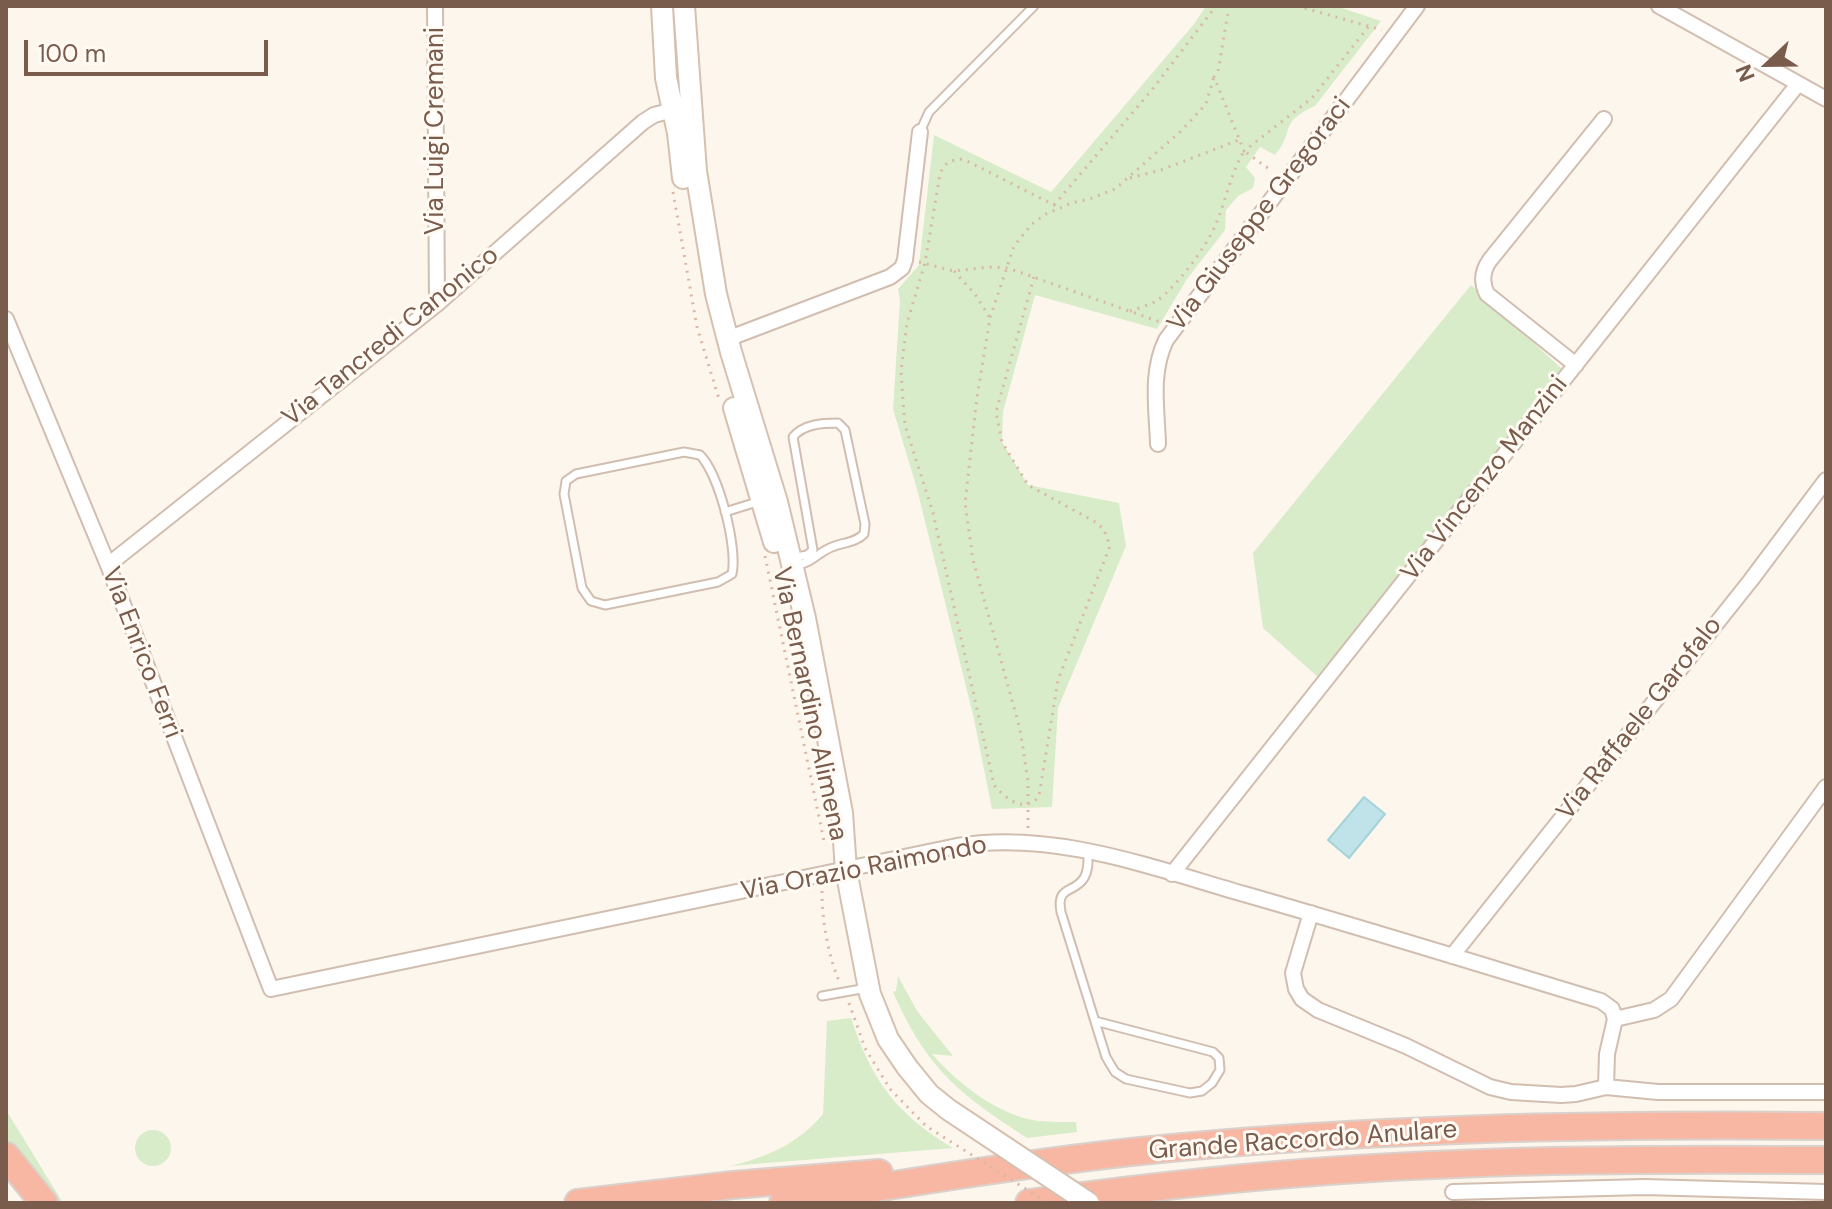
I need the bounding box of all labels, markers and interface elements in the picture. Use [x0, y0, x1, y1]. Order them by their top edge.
scale bar [28, 24, 272, 74]
north arrow [1728, 24, 1808, 104]
street label: Via Luigi Cremani [420, 27, 452, 235]
text: 100 m [38, 38, 106, 69]
text: N [1729, 60, 1762, 86]
street label: Via Giuseppe Gregoraci [1162, 92, 1358, 338]
street label: Via Tancredi Canonico [277, 240, 505, 434]
street label: Via Vincenzo Manzini [1395, 370, 1575, 588]
street label: Via Enrico Ferri [94, 563, 188, 743]
street label: Via Bernardino Alimena [765, 564, 853, 844]
street label: Via Raffaele Garofalo [1551, 611, 1729, 827]
street label: Via Orazio Raimondo [738, 830, 990, 908]
street label: Grande Raccordo Anulare [1148, 1115, 1458, 1167]

